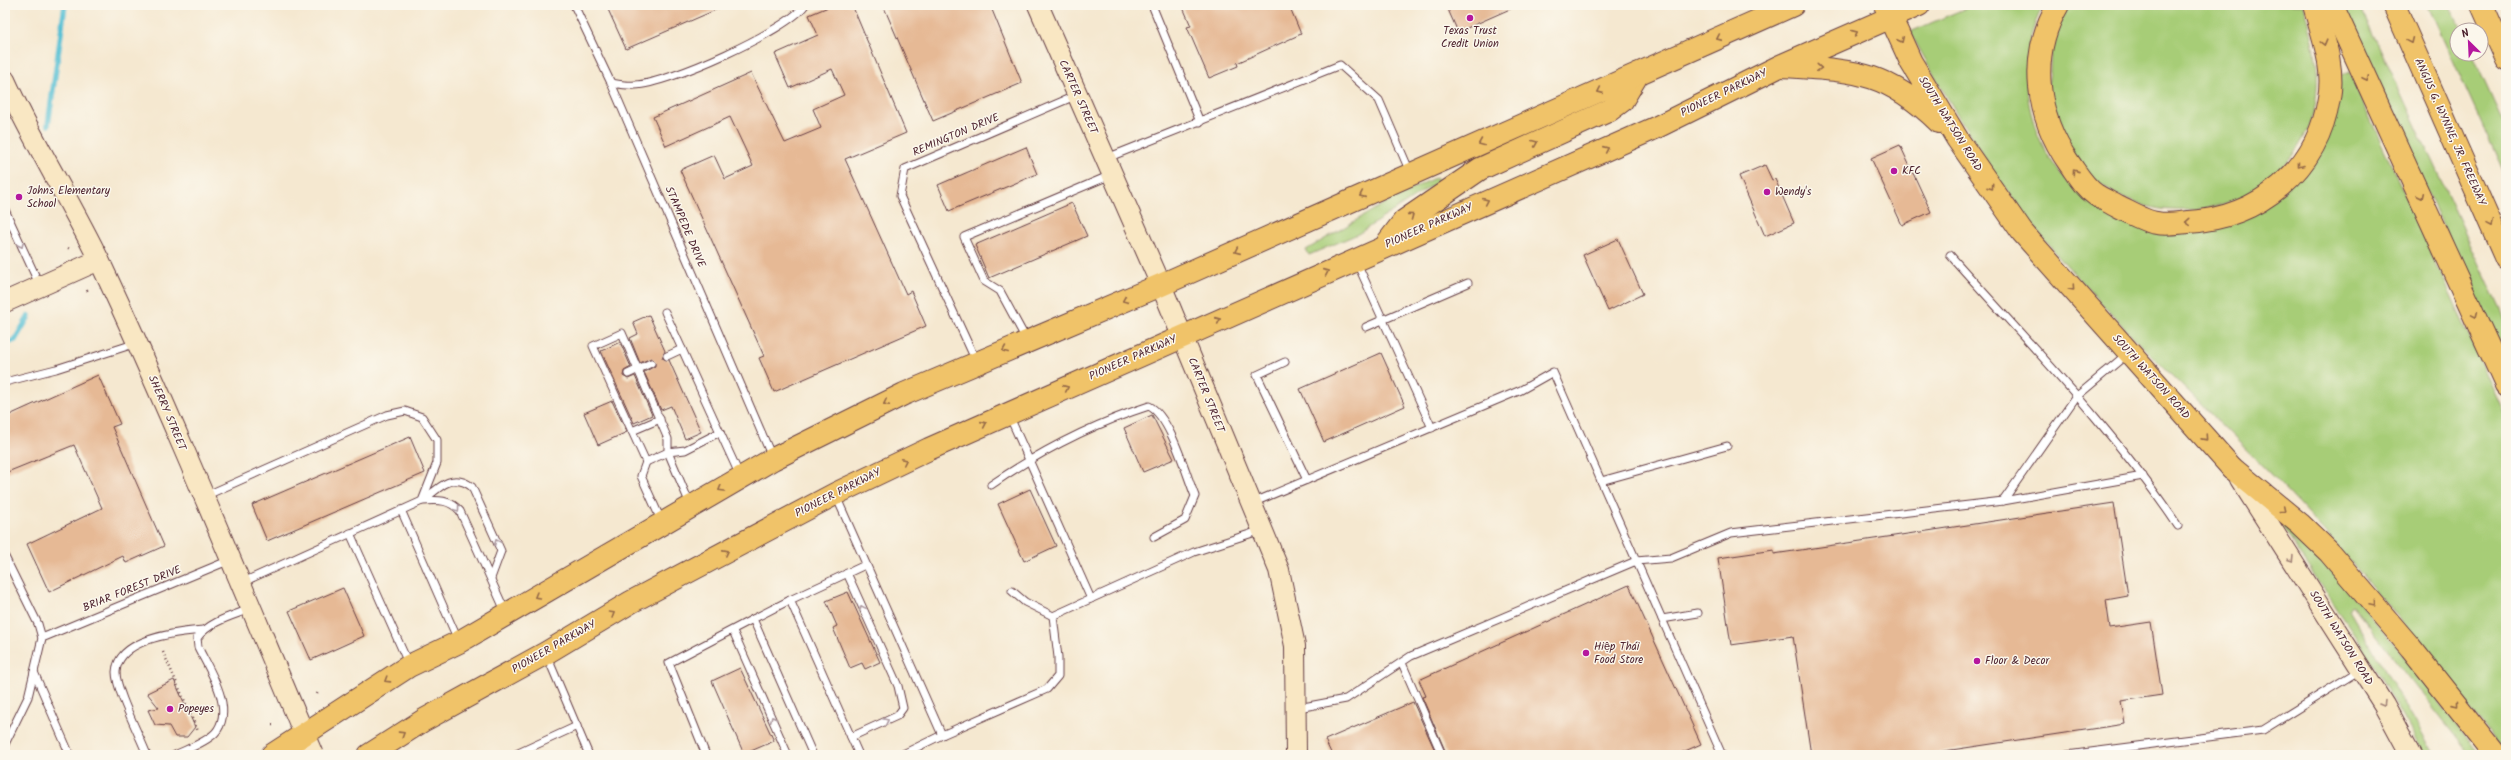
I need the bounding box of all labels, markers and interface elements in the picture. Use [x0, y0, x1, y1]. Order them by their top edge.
marker: Texas Trust Credit Union [1465, 13, 1475, 23]
place label: Texas Trust Credit Union [1441, 22, 1499, 53]
north arrow [2449, 22, 2489, 62]
text: N [2459, 24, 2472, 43]
one-way arrow [1850, 30, 1858, 38]
one-way arrow [1716, 33, 1723, 41]
one-way arrow [1896, 36, 1904, 44]
one-way arrow [2405, 37, 2413, 44]
one-way arrow [2319, 39, 2327, 46]
street label: ANGUS G. WYNNE, JR. FREEWAY [2409, 55, 2491, 209]
street label: CARTER STREET [1054, 57, 1103, 138]
street label: PIONEER PARKWAY [1678, 64, 1771, 122]
one-way arrow [1816, 64, 1822, 73]
street label: SOUTH WATSON ROAD [1913, 73, 1987, 175]
one-way arrow [2361, 74, 2369, 82]
one-way arrow [1597, 86, 1605, 94]
street label: REMINGTON DRIVE [910, 108, 1003, 161]
one-way arrow [1478, 138, 1486, 146]
one-way arrow [1532, 140, 1539, 148]
one-way arrow [1602, 146, 1609, 154]
one-way arrow [2297, 161, 2305, 168]
place label: KFC [1902, 162, 1921, 180]
marker: KFC [1889, 166, 1899, 176]
one-way arrow [2072, 169, 2080, 176]
place label: Johns Elementary School [27, 182, 111, 213]
place label: Wendy's [1775, 183, 1812, 201]
one-way arrow [1986, 183, 1994, 190]
street label: STAMPEDE DRIVE [660, 184, 710, 271]
marker: Wendy's [1762, 187, 1772, 197]
one-way arrow [1359, 190, 1367, 198]
marker: Johns Elementary School [14, 192, 24, 202]
one-way arrow [2416, 192, 2424, 200]
street label: PIONEER PARKWAY [1382, 198, 1476, 253]
one-way arrow [1482, 198, 1490, 206]
one-way arrow [1407, 213, 1414, 220]
one-way arrow [2185, 218, 2191, 227]
one-way arrow [2485, 219, 2493, 227]
one-way arrow [16, 241, 24, 249]
one-way arrow [1233, 246, 1241, 254]
one-way arrow [1322, 269, 1329, 277]
one-way arrow [2067, 284, 2074, 291]
one-way arrow [1121, 295, 1128, 303]
one-way arrow [2470, 311, 2478, 318]
one-way arrow [1213, 317, 1221, 325]
street label: PIONEER PARKWAY [1086, 330, 1180, 385]
street label: SOUTH WATSON ROAD [2108, 330, 2194, 424]
one-way arrow [1002, 346, 1009, 354]
street label: CARTER STREET [1183, 355, 1230, 436]
street label: SHERRY STREET [143, 373, 191, 454]
one-way arrow [1062, 384, 1069, 392]
one-way arrow [883, 398, 890, 406]
one-way arrow [979, 421, 987, 429]
one-way arrow [2200, 433, 2208, 441]
one-way arrow [899, 458, 907, 466]
street label: PIONEER PARKWAY [792, 463, 885, 522]
one-way arrow [718, 484, 725, 491]
one-way arrow [453, 505, 460, 512]
one-way arrow [2279, 506, 2286, 513]
one-way arrow [494, 539, 502, 547]
one-way arrow [722, 549, 729, 557]
one-way arrow [2287, 555, 2294, 562]
street label: BRIAR FOREST DRIVE [80, 561, 185, 617]
street label: SOUTH WATSON ROAD [2304, 587, 2378, 689]
one-way arrow [534, 591, 541, 598]
one-way arrow [2369, 599, 2376, 607]
one-way arrow [859, 605, 867, 612]
one-way arrow [607, 611, 615, 618]
street label: PIONEER PARKWAY [509, 615, 600, 678]
place label: Hiệp Thái Food Store [1594, 638, 1643, 669]
marker: Hiệp Thái Food Store [1581, 648, 1591, 658]
place label: Floor & Decor [1985, 652, 2051, 670]
marker: Floor & Decor [1972, 656, 1982, 666]
one-way arrow [385, 675, 392, 682]
place label: Popeyes [178, 700, 214, 718]
one-way arrow [2378, 700, 2386, 707]
one-way arrow [2451, 700, 2458, 707]
marker: Popeyes [165, 704, 175, 714]
one-way arrow [770, 716, 778, 724]
one-way arrow [882, 718, 890, 726]
one-way arrow [398, 731, 405, 739]

